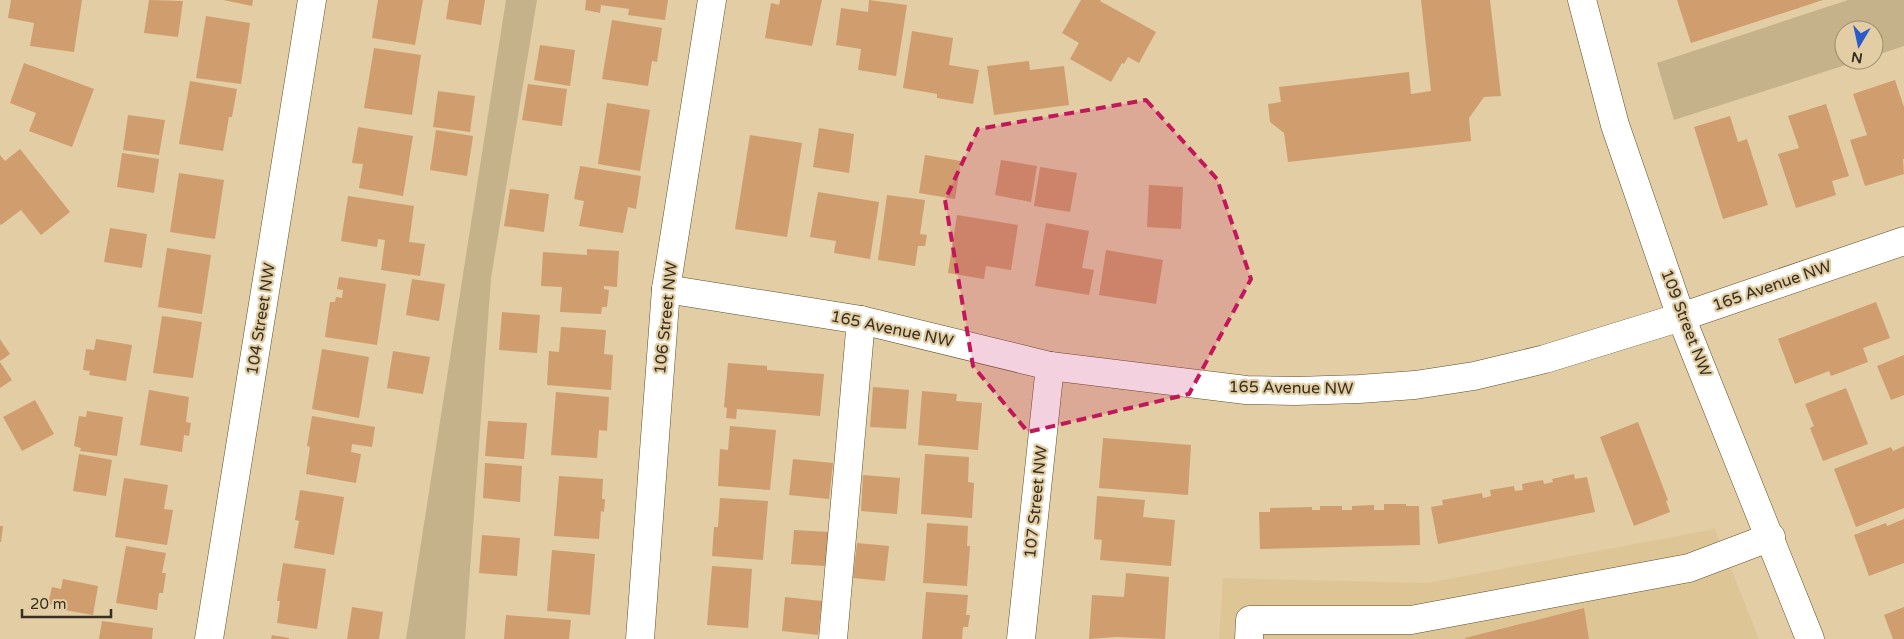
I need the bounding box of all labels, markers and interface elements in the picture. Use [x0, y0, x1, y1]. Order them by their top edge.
north arrow [1834, 20, 1884, 70]
text: N [1850, 48, 1864, 67]
street label: 165 Avenue NW [1710, 256, 1834, 316]
street label: 106 Street NW [650, 261, 682, 375]
street label: 104 Street NW [242, 262, 280, 376]
street label: 109 Street NW [1656, 267, 1716, 379]
street label: 165 Avenue NW [829, 306, 955, 352]
street label: 165 Avenue NW [1228, 377, 1354, 399]
street label: 107 Street NW [1020, 445, 1052, 559]
scale bar [22, 586, 111, 618]
text: 20 m [30, 595, 67, 613]

